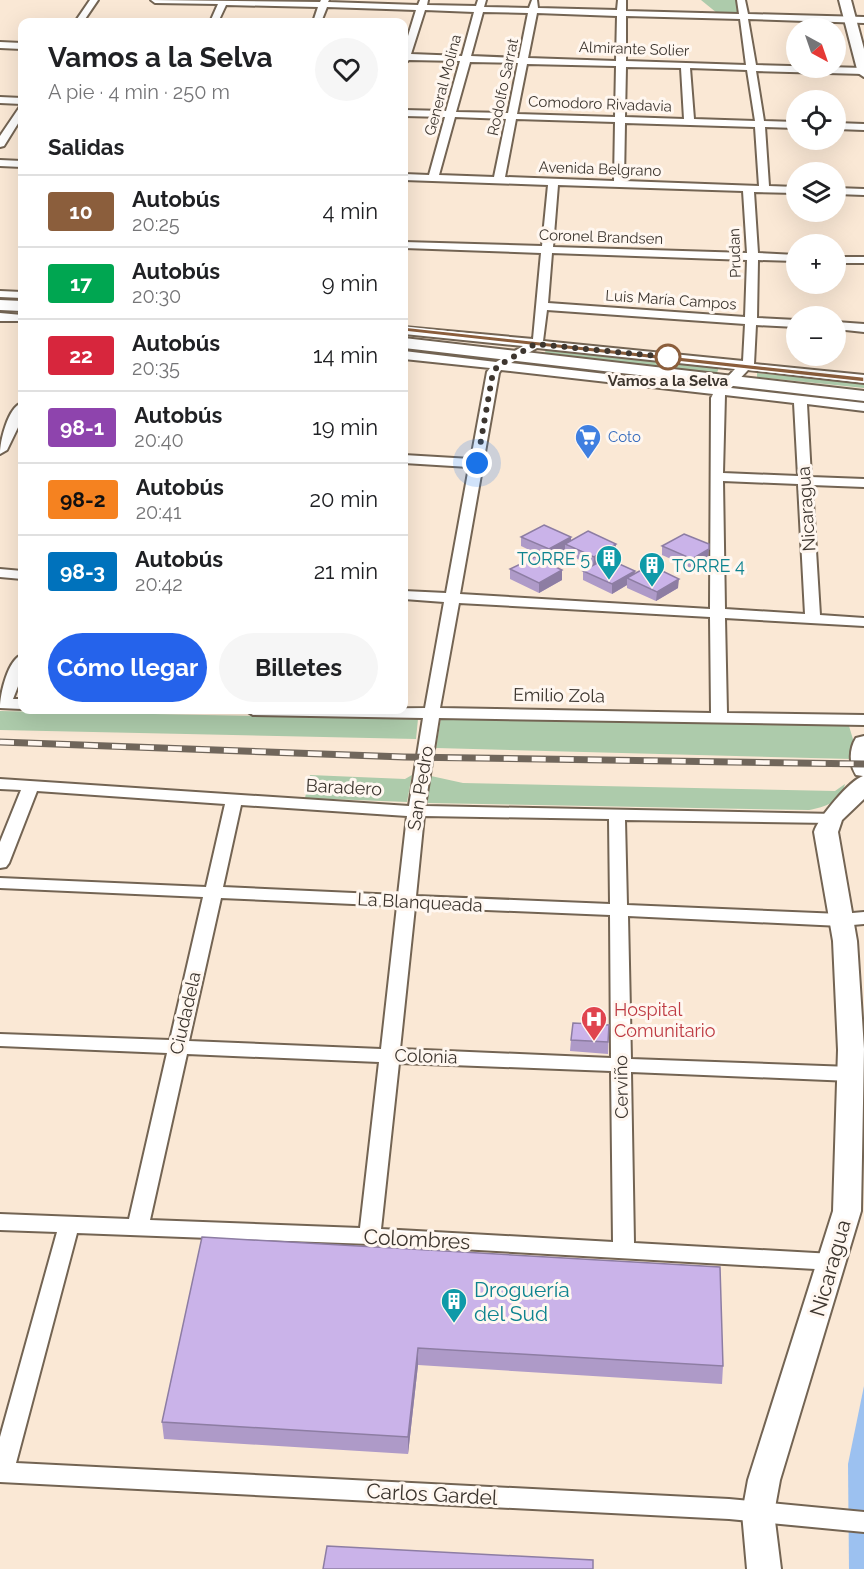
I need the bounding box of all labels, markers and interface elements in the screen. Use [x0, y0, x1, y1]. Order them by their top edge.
north arrow [786, 18, 846, 78]
map controls [786, 18, 846, 366]
street label: General Molina [421, 32, 465, 138]
street label: Rodolfo Sarrat [484, 37, 522, 137]
button: heart [315, 38, 378, 101]
street label: Almirante Solier [579, 38, 690, 60]
text: Vamos a la Selva [48, 41, 273, 74]
text: A pie · 4 min · 250 m [48, 80, 230, 104]
button: locate [786, 90, 846, 150]
street label: Comodoro Rivadavia [528, 92, 672, 116]
text: Salidas [48, 134, 124, 160]
street label: Avenida Belgrano [538, 158, 662, 180]
button: layers [786, 162, 846, 222]
text: Autobús [132, 186, 220, 212]
text: 4 min [323, 198, 378, 224]
text: 10 [69, 199, 93, 224]
text: 20:25 [132, 212, 180, 236]
street label: Coronel Brandsen [539, 226, 663, 248]
street label: Prudan [725, 228, 745, 278]
button: + [786, 234, 846, 294]
text: Autobús [132, 258, 220, 284]
text: 9 min [322, 270, 378, 296]
text: 17 [70, 271, 92, 296]
text: 20:30 [132, 284, 181, 308]
street label: Luis María Campos [605, 286, 737, 314]
button: − [786, 306, 846, 366]
text: Autobús [132, 330, 220, 356]
text: 14 min [313, 342, 378, 368]
text: 22 [69, 343, 93, 368]
marker: Vamos a la Selva [655, 344, 681, 370]
text: 20:35 [132, 356, 180, 380]
place label: Vamos a la Selva [608, 372, 729, 390]
text: Autobús [134, 402, 222, 428]
text: 19 min [312, 414, 378, 440]
text: 98-1 [60, 415, 104, 440]
supermarket icon: Coto [573, 422, 603, 460]
text: 20:40 [134, 428, 184, 452]
place label: Coto [608, 428, 641, 446]
your location [462, 448, 492, 478]
street label: Nicaragua [793, 466, 819, 552]
text: Autobús [136, 474, 224, 500]
text: 20 min [310, 486, 378, 512]
text: 98-2 [60, 487, 106, 512]
text: 20:41 [136, 500, 182, 524]
building icon: TORRE 5 [594, 543, 624, 581]
text: Autobús [135, 546, 223, 572]
place label: TORRE 5 [517, 548, 590, 569]
building icon: TORRE 4 [637, 550, 667, 588]
place label: TORRE 4 [672, 555, 745, 576]
text: 21 min [314, 558, 378, 584]
text: 98-3 [60, 559, 105, 584]
text: 20:42 [135, 572, 183, 596]
button: Cómo llegar [48, 633, 207, 702]
button: Billetes [219, 633, 378, 702]
street label: Emilio Zola [513, 684, 605, 706]
street label: San Pedro [403, 744, 437, 832]
street label: Baradero [305, 775, 383, 799]
street label: La Blanqueada [357, 888, 483, 916]
street label: Ciudadela [165, 970, 205, 1056]
place label: Hospital Comunitario [614, 999, 716, 1041]
hospital icon: Hospital Comunitario [579, 1004, 609, 1042]
street label: Colonia [394, 1044, 458, 1068]
street label: Cerviño [610, 1055, 632, 1119]
street label: Nicaragua [804, 1217, 856, 1319]
street label: Colombres [363, 1224, 471, 1254]
place label: Droguería del Sud [474, 1277, 570, 1326]
building icon: Droguería del Sud [439, 1286, 469, 1324]
street label: Carlos Gardel [366, 1478, 499, 1510]

